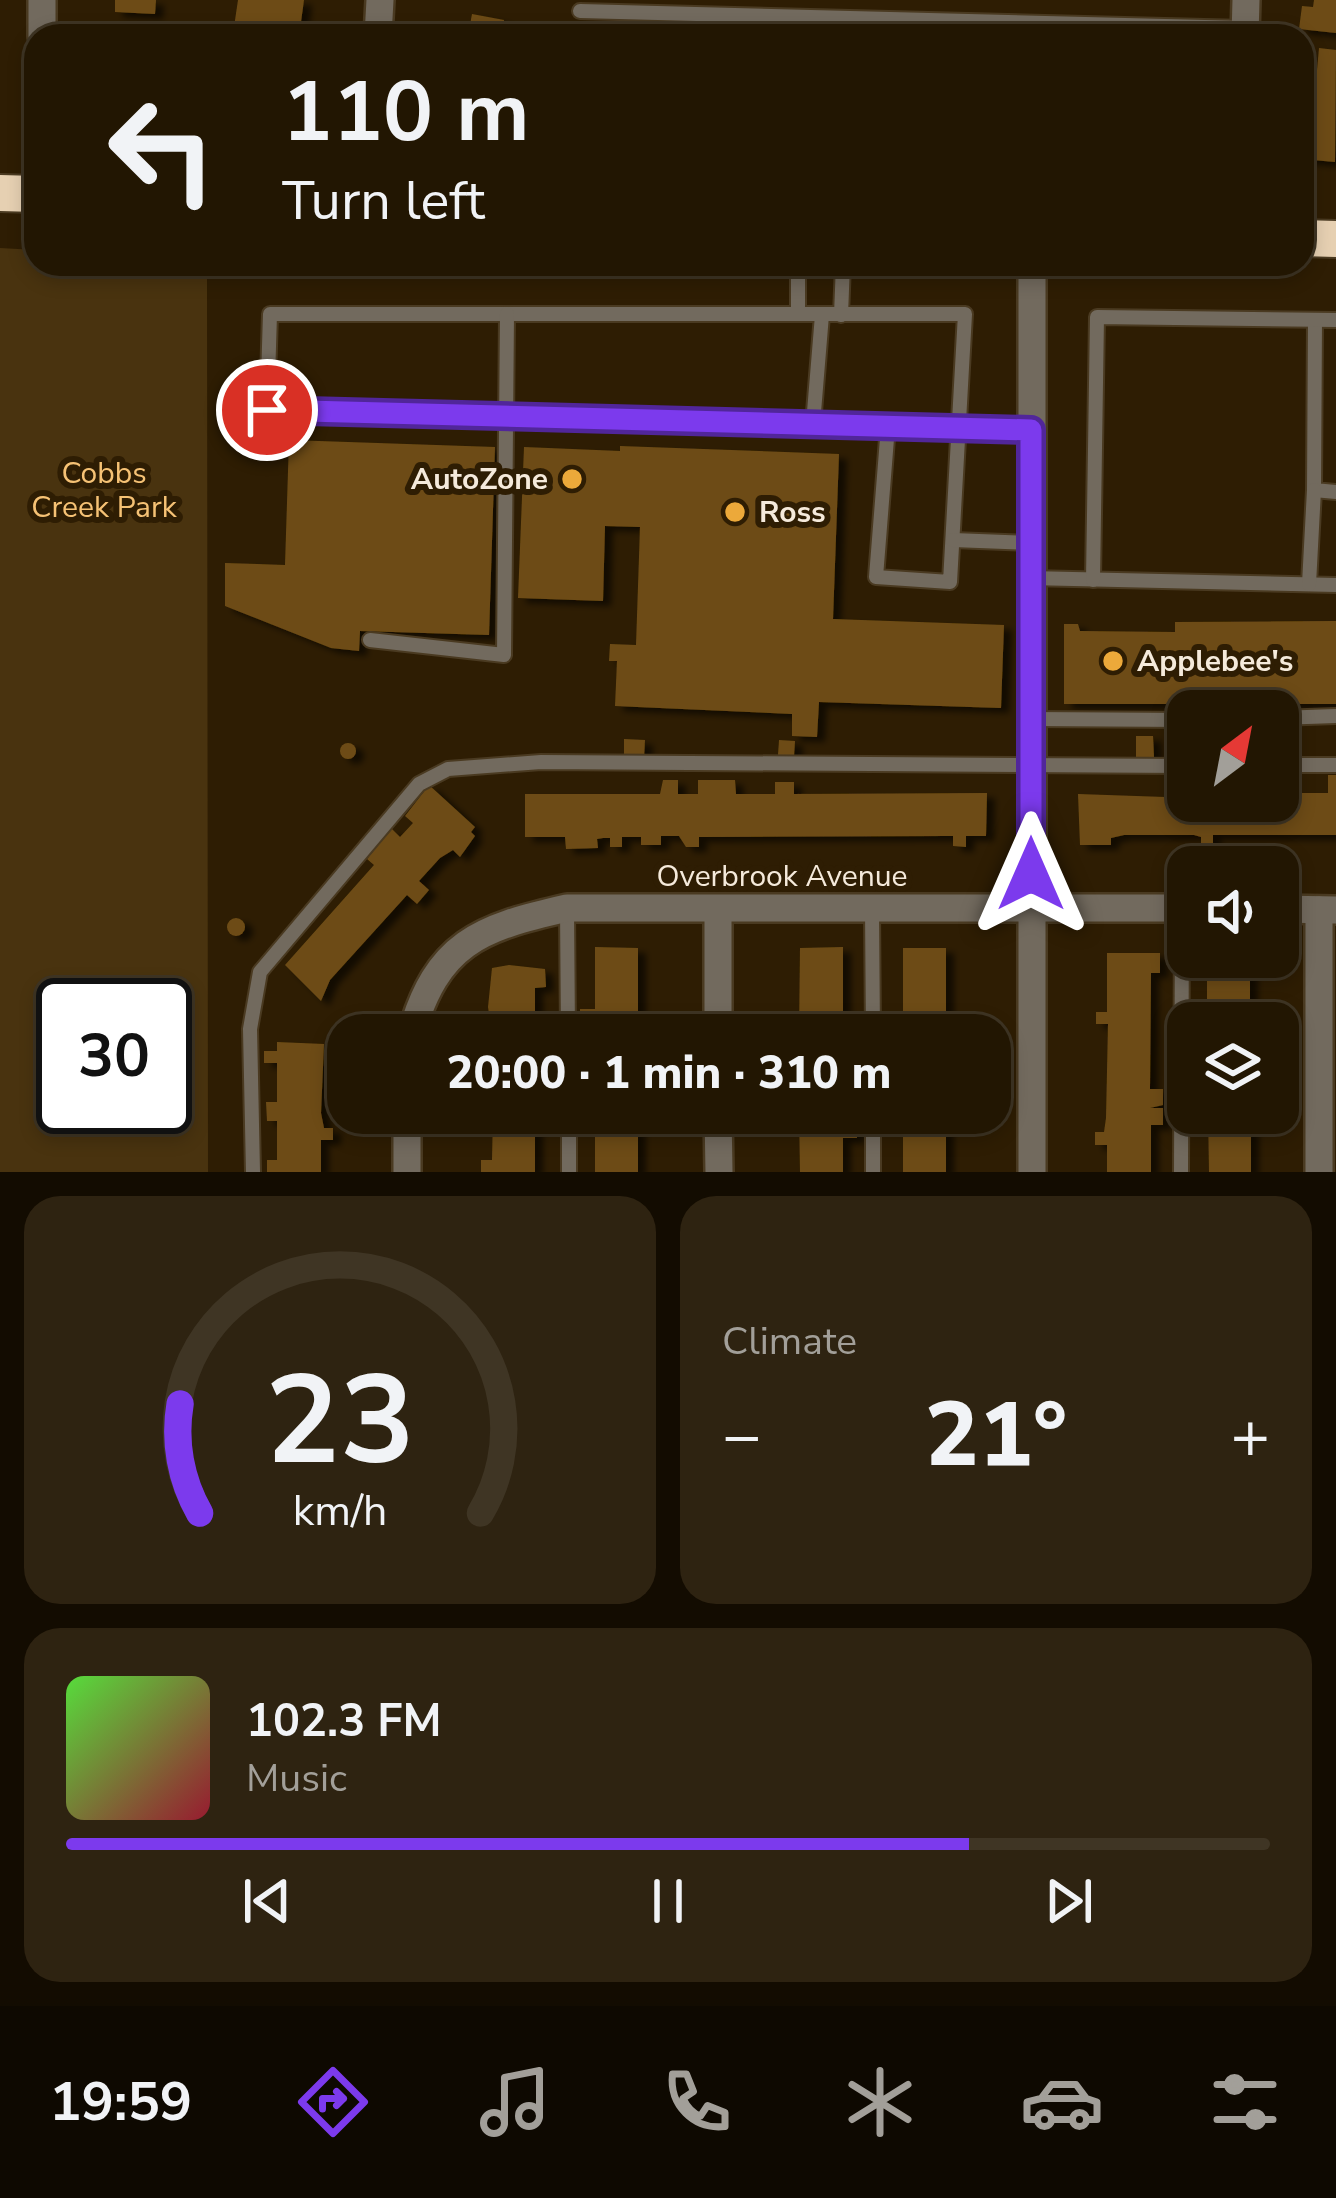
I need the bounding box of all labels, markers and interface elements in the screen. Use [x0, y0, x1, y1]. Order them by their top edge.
text: 110 m [282, 55, 530, 170]
icon: left [84, 72, 240, 228]
text: Turn left [282, 164, 485, 238]
pin [216, 359, 318, 461]
icon: arrive [234, 377, 300, 443]
park label: Cobbs Creek Park [31, 453, 178, 528]
place label: AutoZone [411, 459, 548, 500]
marker: AutoZone [559, 466, 585, 492]
place label: Ross [759, 492, 826, 533]
marker: Ross [722, 499, 748, 525]
place label: Applebee's [1137, 641, 1293, 682]
marker: Applebee's [1100, 648, 1126, 674]
north arrow [1167, 690, 1299, 822]
map controls [1167, 690, 1299, 1134]
position arrow [968, 811, 1094, 937]
button: sound [1167, 846, 1299, 978]
street label: Overbrook Avenue [656, 856, 908, 897]
speed limit sign: 30 [36, 978, 192, 1134]
button: layers [1167, 1002, 1299, 1134]
text: 20:00 · 1 min · 310 m [446, 1043, 892, 1104]
text: Climate [722, 1315, 857, 1368]
text: 23 [265, 1336, 415, 1506]
text: 21° [925, 1374, 1067, 1497]
text: − [722, 1391, 762, 1481]
text: + [1230, 1391, 1270, 1481]
text: km/h [293, 1482, 387, 1540]
text: 102.3 FM [246, 1691, 442, 1752]
text: Music [246, 1752, 347, 1805]
icon: previous [234, 1868, 300, 1934]
icon: pause [635, 1868, 701, 1934]
icon: next [1036, 1868, 1102, 1934]
icon: directions [291, 2060, 375, 2144]
icon: music [473, 2060, 557, 2144]
icon: phone [655, 2060, 739, 2144]
icon: climate [838, 2060, 922, 2144]
icon: car [1020, 2060, 1104, 2144]
icon: filters [1203, 2060, 1287, 2144]
text: 19:59 [49, 2065, 192, 2139]

